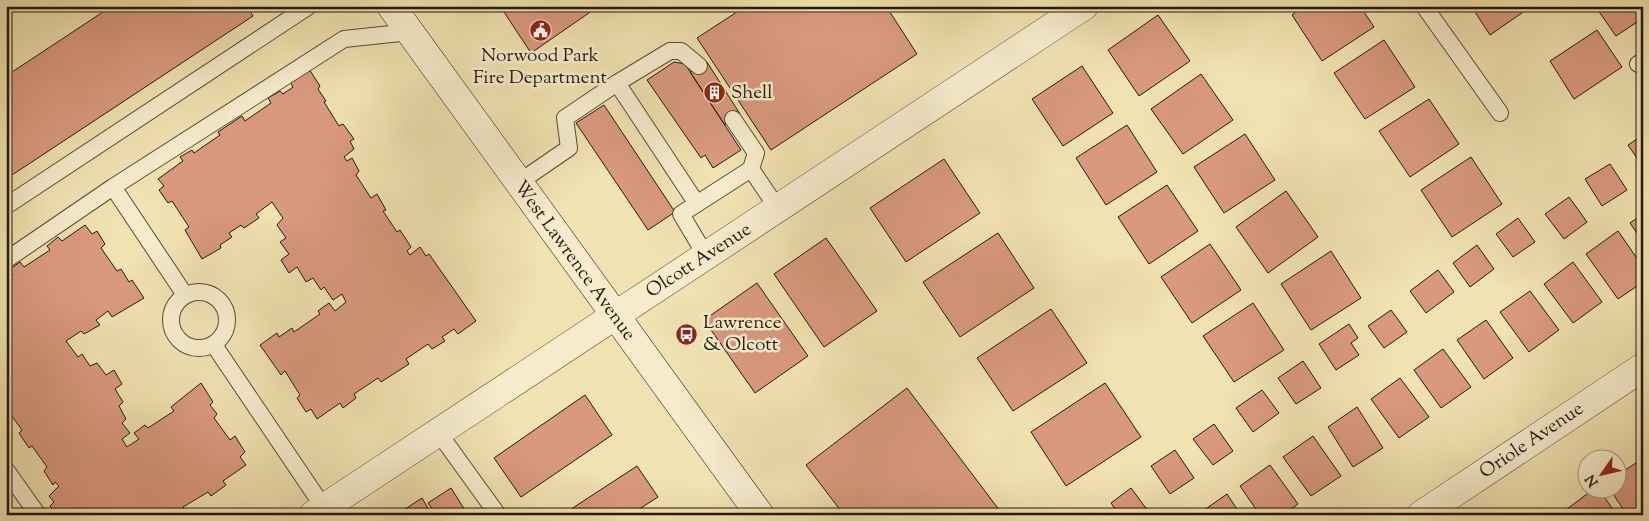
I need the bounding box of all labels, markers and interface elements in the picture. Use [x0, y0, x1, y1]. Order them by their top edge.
public building icon: Norwood Park Fire Department [528, 18, 552, 42]
place label: Norwood Park Fire Department [473, 43, 607, 92]
place label: Shell [731, 80, 773, 107]
building icon: Shell [703, 81, 727, 105]
street label: West Lawrence Avenue [507, 175, 642, 347]
street label: Olcott Avenue [641, 217, 757, 305]
place label: Lawrence & Olcott [703, 310, 782, 359]
bus stop icon: Lawrence & Olcott [675, 322, 699, 346]
street label: Oriole Avenue [1475, 396, 1590, 486]
north arrow [1576, 448, 1626, 498]
text: N [1581, 470, 1604, 490]

